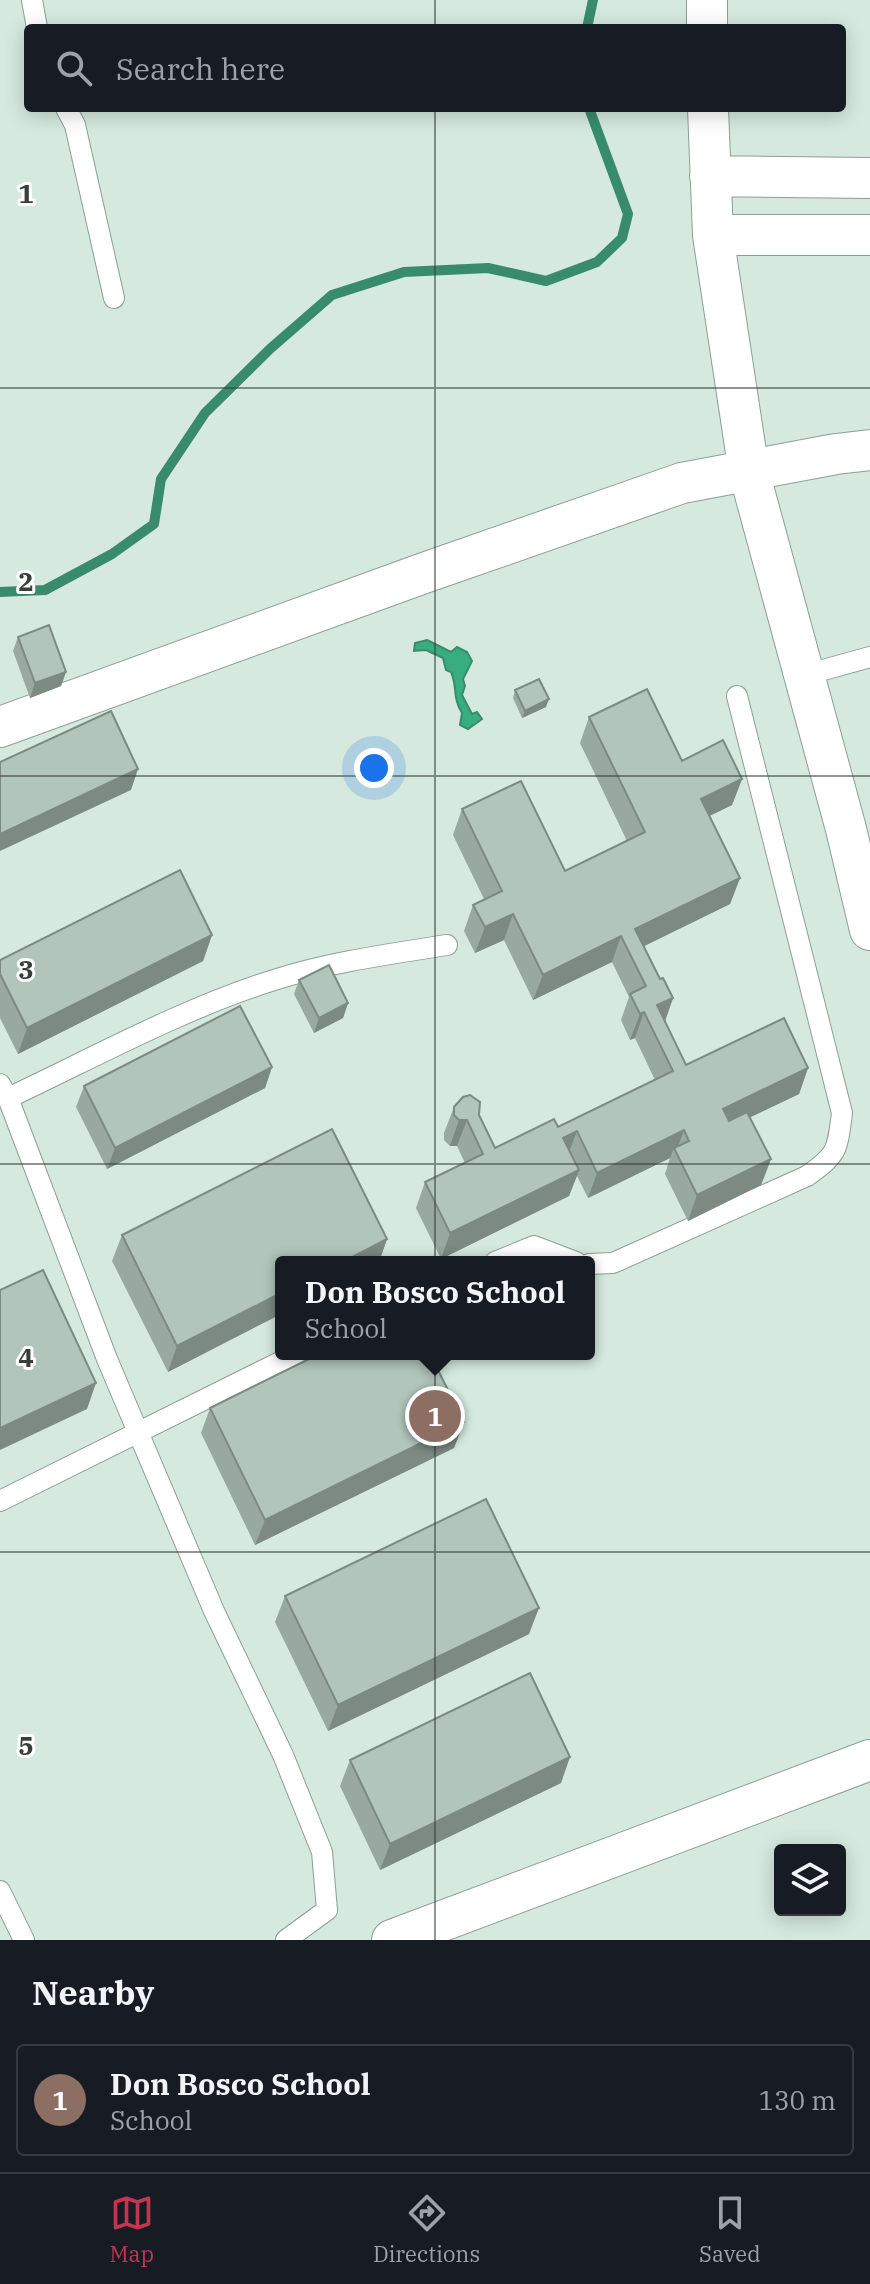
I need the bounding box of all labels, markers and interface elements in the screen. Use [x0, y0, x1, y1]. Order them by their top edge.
search box [24, 24, 846, 112]
icon: search [52, 46, 96, 90]
text: Search here [116, 49, 285, 88]
text: 1 [18, 176, 34, 210]
text: 2 [18, 564, 34, 598]
your location [354, 748, 394, 788]
text: 3 [18, 952, 34, 986]
popup [275, 1256, 595, 1360]
text: Don Bosco School [305, 1272, 565, 1311]
text: School [305, 1311, 387, 1345]
text: 4 [18, 1340, 34, 1374]
pin: 1 [409, 1386, 461, 1446]
text: 5 [18, 1728, 34, 1762]
map controls [774, 1844, 846, 1916]
button: layers [774, 1844, 846, 1916]
text: Nearby [32, 1970, 154, 2014]
text: Don Bosco School [110, 2064, 371, 2103]
text: 1 [52, 2083, 68, 2117]
text: 130 m [758, 2083, 836, 2117]
text: School [110, 2103, 192, 2137]
tab: Map [109, 2191, 154, 2268]
tab: Directions [373, 2191, 480, 2268]
tab: Saved [699, 2191, 761, 2268]

